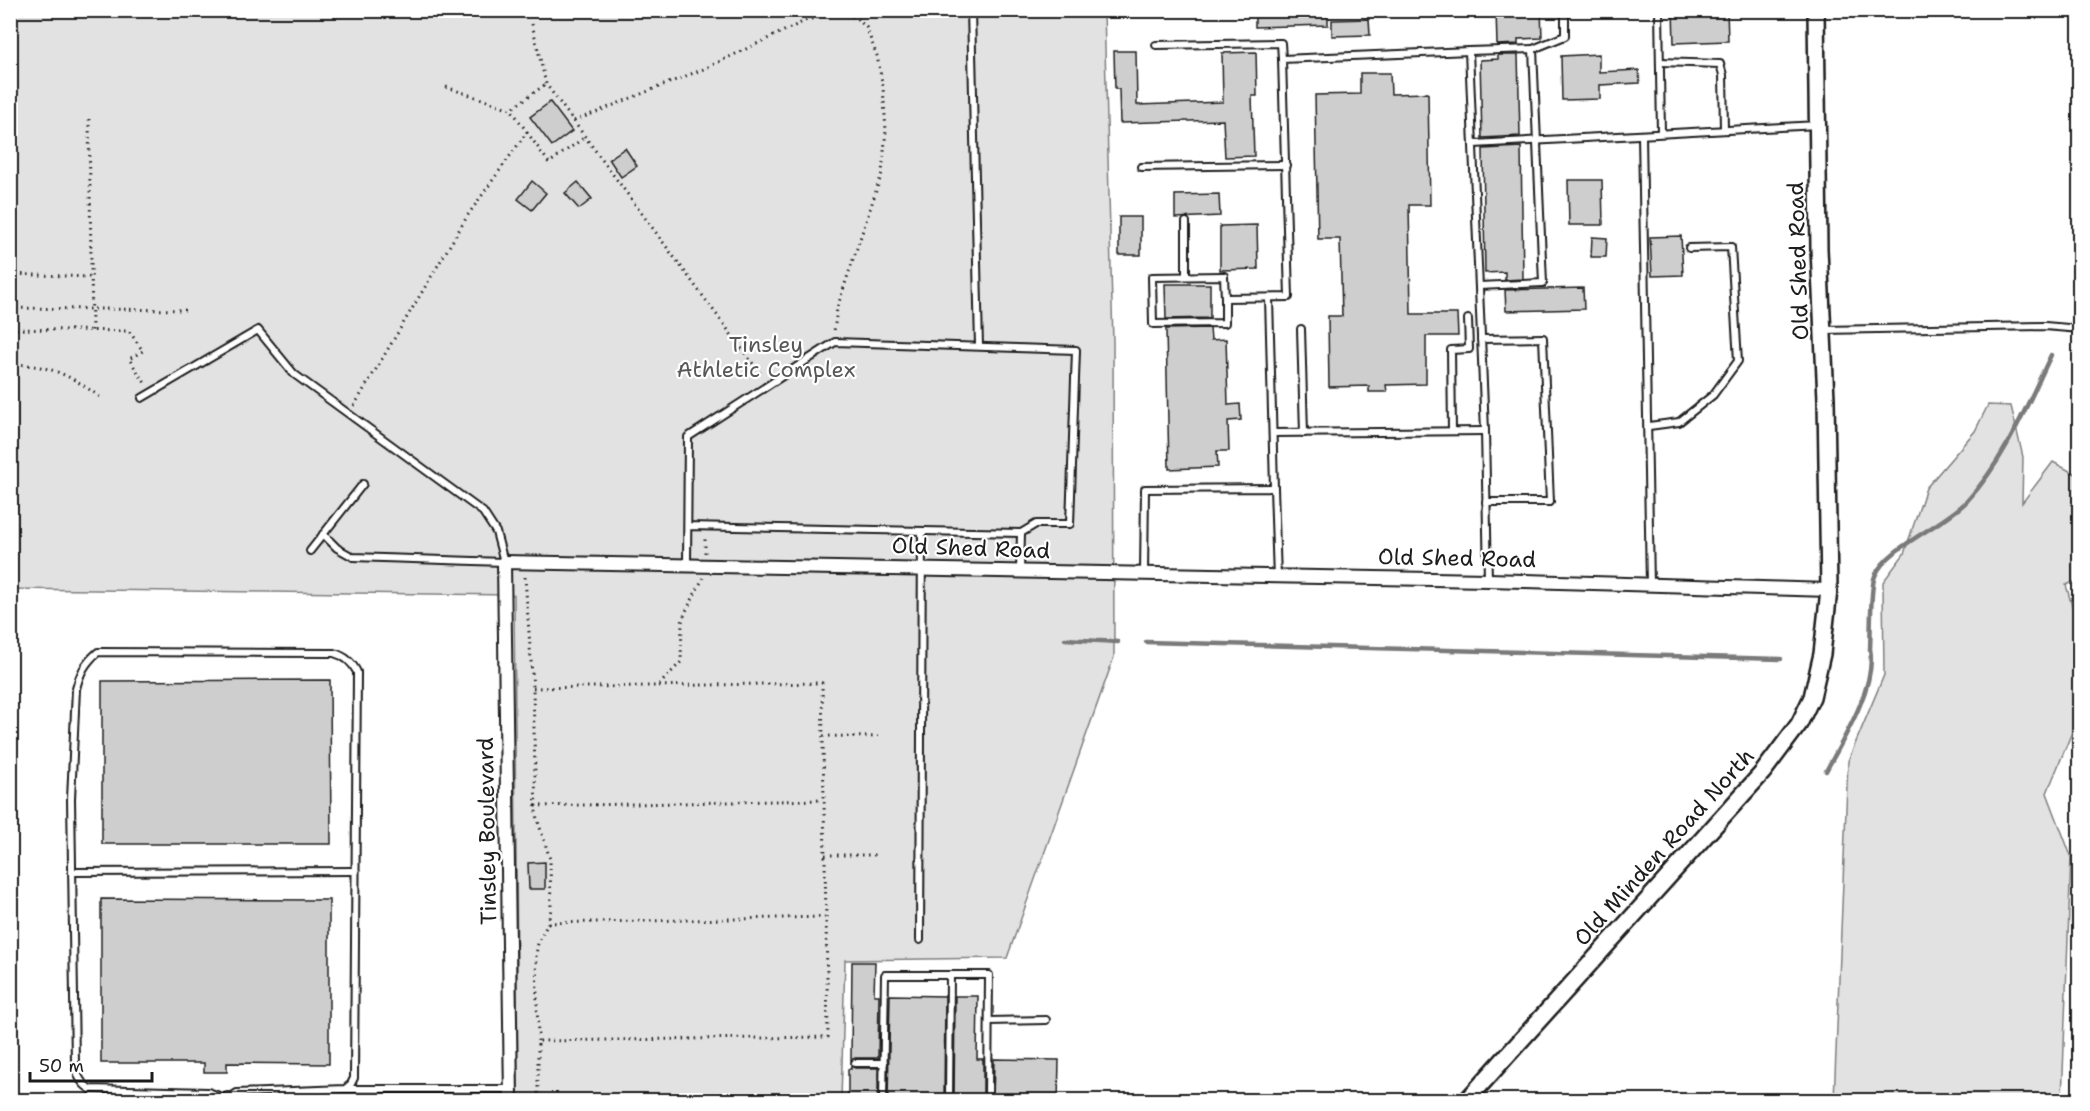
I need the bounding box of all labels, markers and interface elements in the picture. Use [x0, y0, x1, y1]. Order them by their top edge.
street label: Old Shed Road [1781, 181, 1815, 341]
park label: Tinsley Athletic Complex [677, 330, 855, 384]
street label: Old Shed Road [891, 531, 1051, 565]
street label: Old Shed Road [1378, 542, 1536, 574]
street label: Tinsley Boulevard [471, 737, 503, 925]
street label: Old Minden Road North [1567, 742, 1761, 952]
scale bar [30, 1045, 152, 1083]
text: 50 m [39, 1054, 84, 1078]

